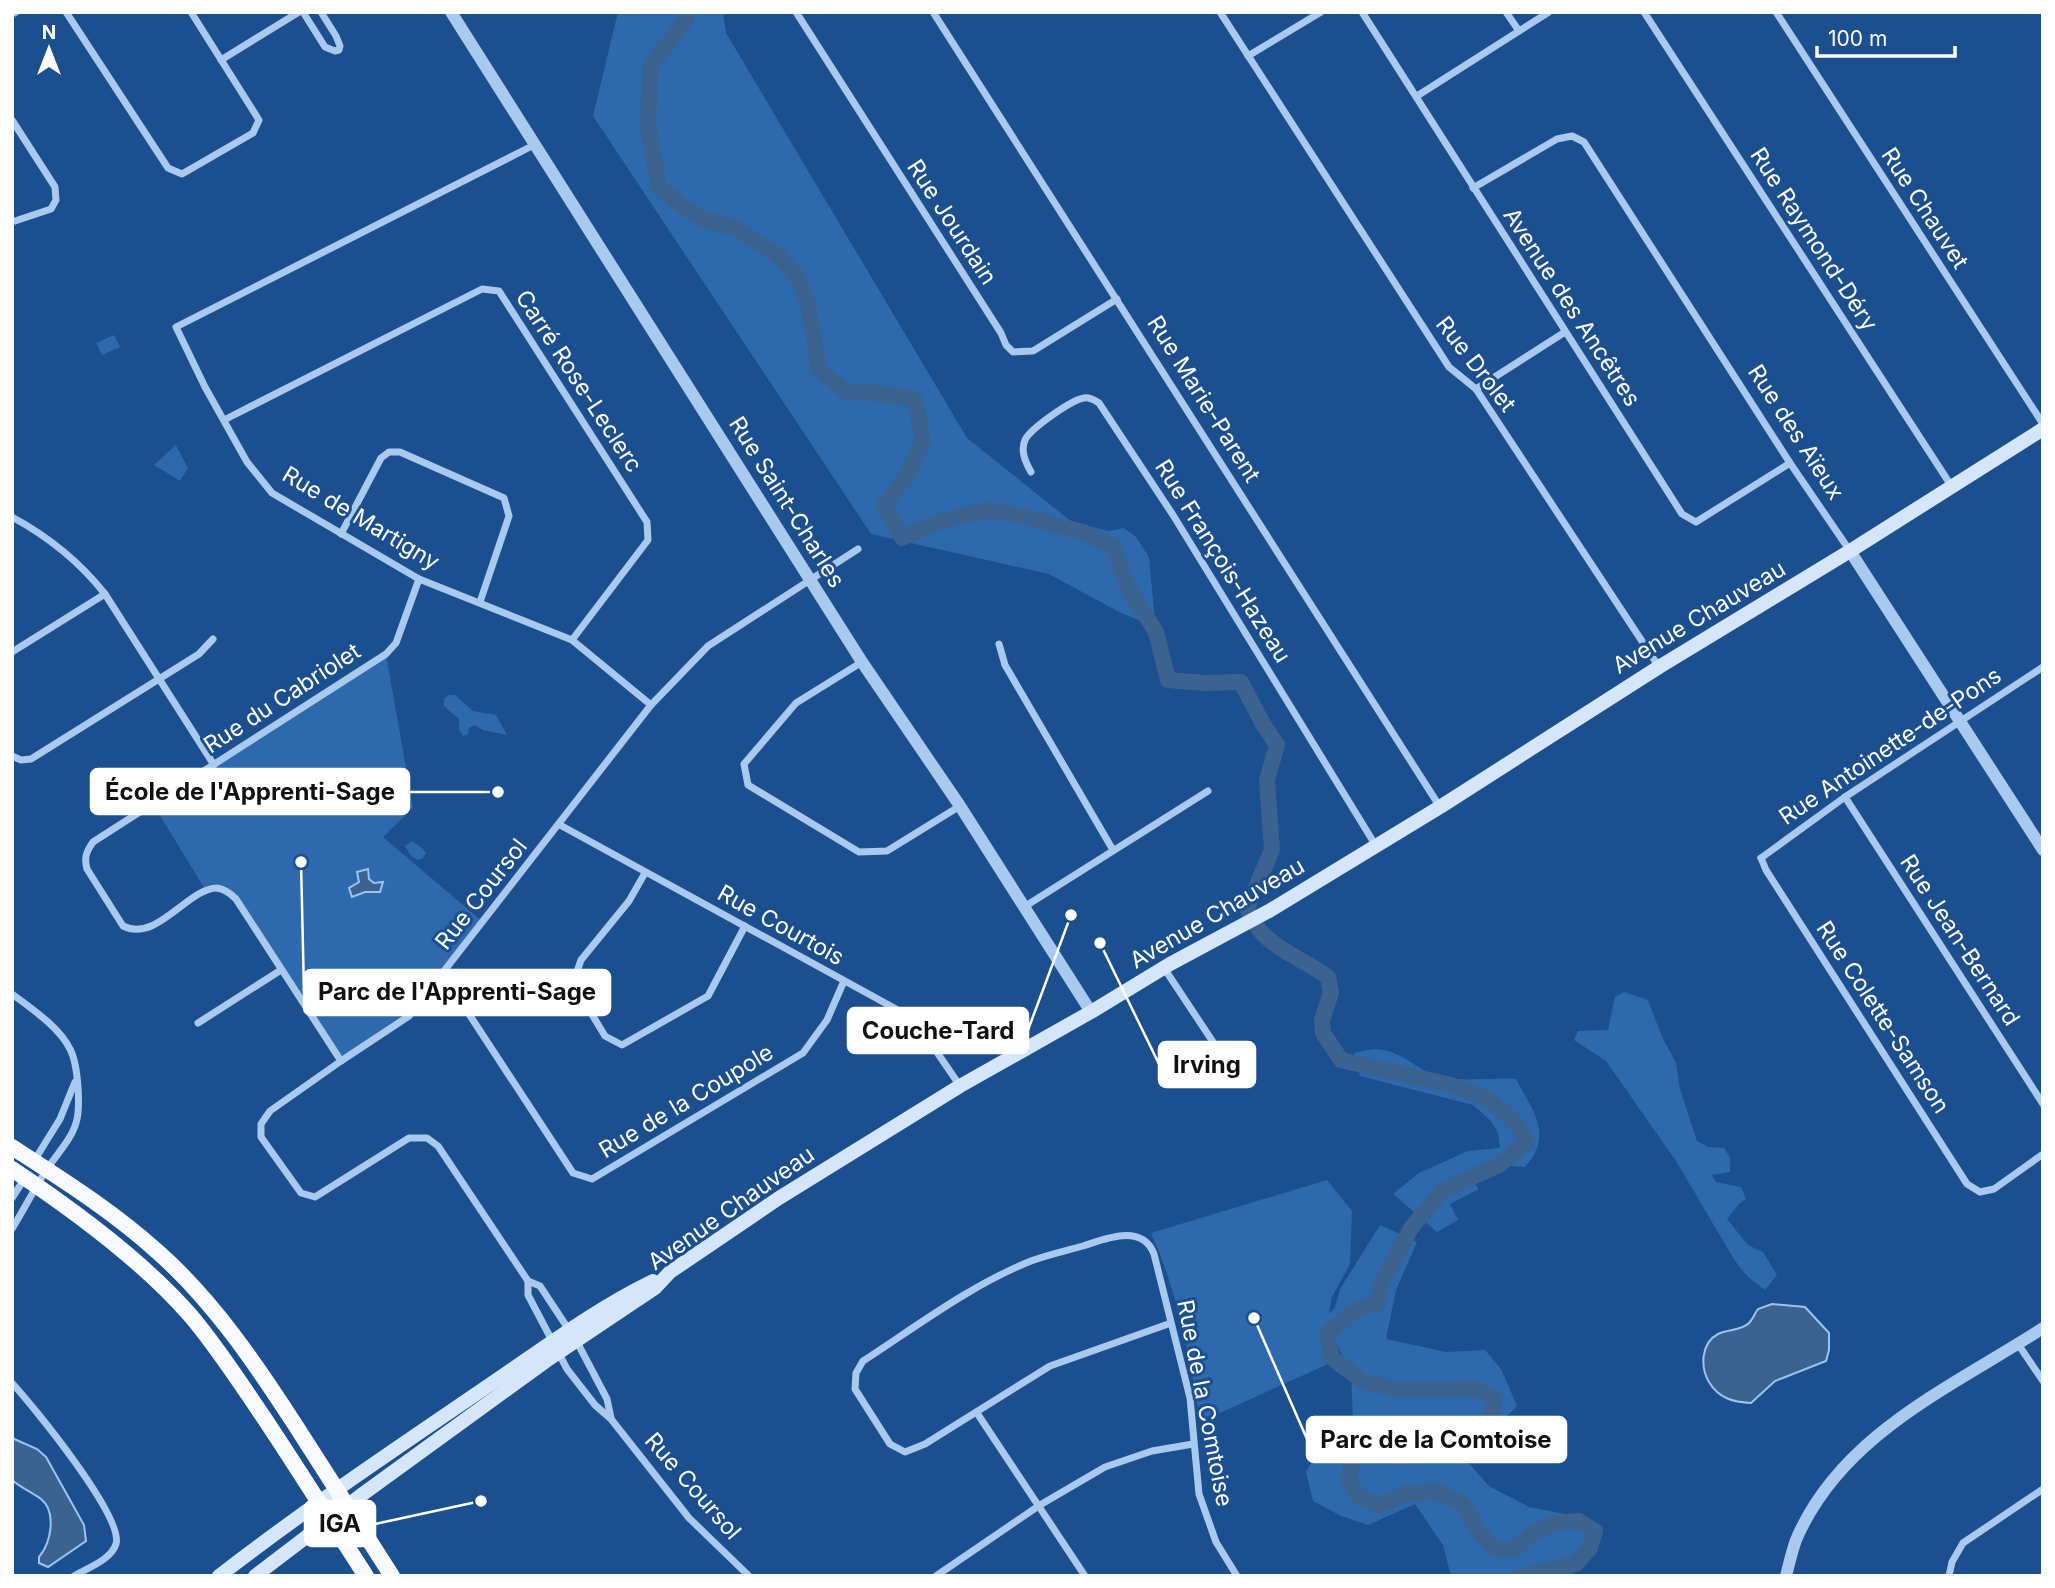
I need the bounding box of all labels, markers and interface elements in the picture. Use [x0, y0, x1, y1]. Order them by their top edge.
north arrow [14, 14, 84, 84]
scale bar [1817, 14, 1955, 58]
text: N [42, 21, 56, 44]
text: 100 m [1828, 26, 1887, 51]
street label: Rue Raymond-Déry [1744, 142, 1884, 336]
street label: Rue Chauvet [1876, 142, 1975, 274]
street label: Rue Jourdain [901, 154, 1003, 290]
street label: Avenue des Ancêtres [1497, 203, 1647, 411]
street label: Carré Rose-Leclerc [510, 285, 648, 477]
street label: Rue Marie-Parent [1142, 311, 1267, 488]
street label: Rue Drolet [1430, 311, 1522, 418]
street label: Rue des Aïeux [1742, 359, 1850, 505]
street label: Rue Saint-Charles [723, 411, 851, 593]
street label: Rue François-Hazeau [1149, 454, 1297, 668]
street label: Rue de Martigny [277, 460, 445, 576]
street label: Avenue Chauveau [1607, 554, 1791, 680]
street label: Rue du Cabriolet [198, 637, 366, 759]
street label: Rue Antoinette-de-Pons [1774, 661, 2006, 831]
callout: École de l'Apprenti-Sage [91, 769, 409, 814]
text: École de l'Apprenti-Sage [105, 777, 395, 806]
street label: Rue Coursol [429, 833, 533, 955]
street label: Rue Jean-Bernard [1894, 849, 2026, 1031]
street label: Avenue Chauveau [1125, 852, 1309, 974]
street label: Rue Courtois [713, 879, 849, 971]
street label: Rue Colette-Samson [1810, 916, 1956, 1118]
callout: Parc de l'Apprenti-Sage [304, 970, 610, 1015]
text: Parc de l'Apprenti-Sage [318, 977, 596, 1006]
callout: Couche-Tard [848, 1008, 1028, 1053]
text: Couche-Tard [862, 1016, 1014, 1045]
street label: Rue de la Coupole [594, 1038, 778, 1164]
callout: Irving [1159, 1042, 1255, 1087]
text: Irving [1173, 1050, 1241, 1079]
street label: Avenue Chauveau [642, 1140, 820, 1276]
street label: Rue de la Comtoise [1171, 1297, 1239, 1509]
callout: Parc de la Comtoise [1307, 1417, 1566, 1462]
text: Parc de la Comtoise [1320, 1425, 1552, 1454]
street label: Rue Coursol [639, 1427, 747, 1545]
callout: IGA [305, 1501, 375, 1546]
text: IGA [319, 1509, 361, 1538]

